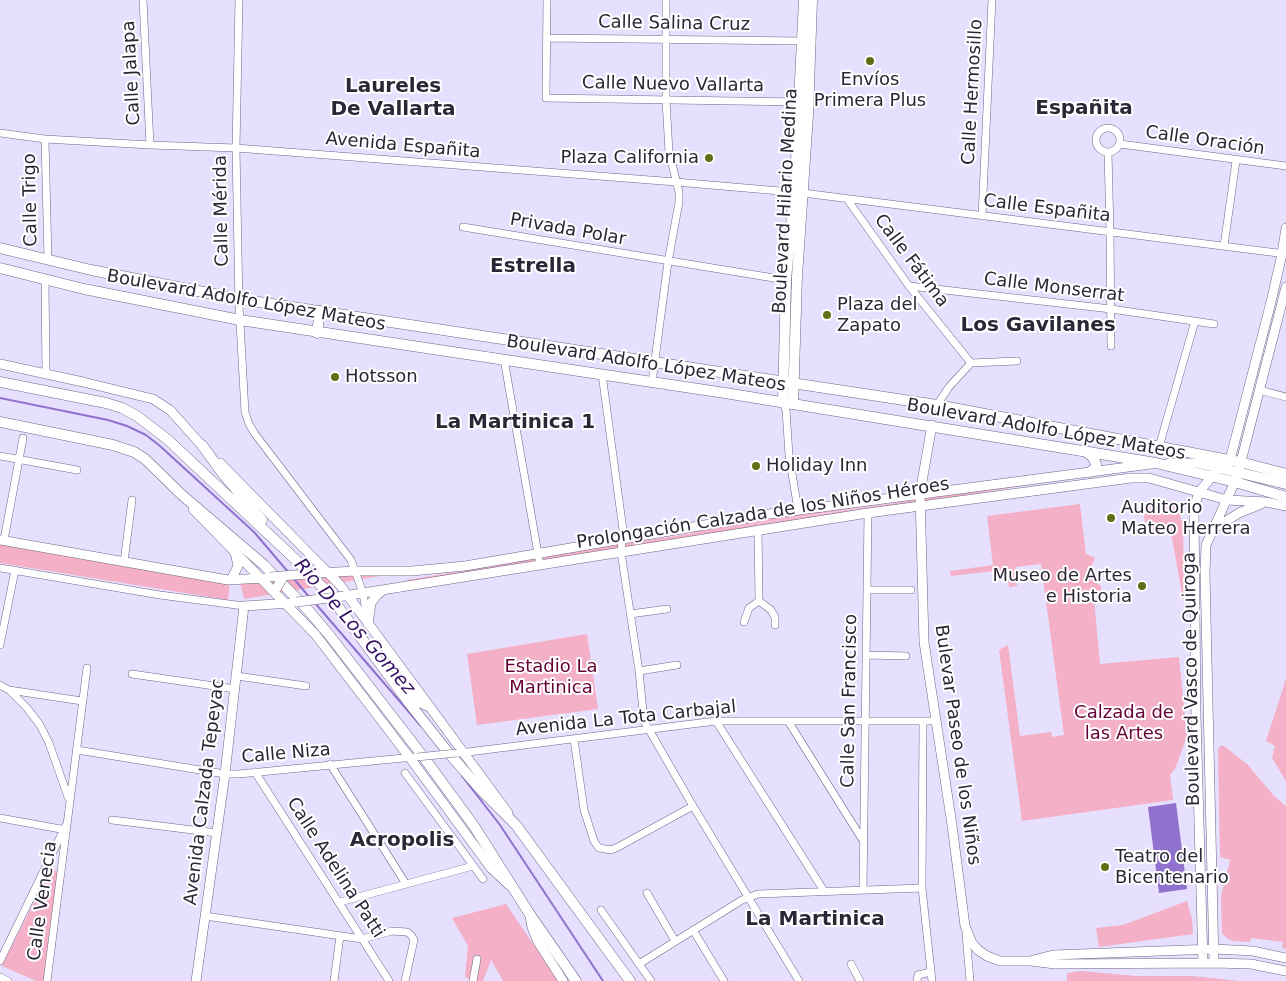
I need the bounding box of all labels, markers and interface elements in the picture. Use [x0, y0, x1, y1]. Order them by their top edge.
street label: Calle Salina Cruz [598, 12, 750, 36]
street label: Calle Hermosillo [958, 19, 988, 165]
street label: Calle Jalapa [118, 20, 146, 126]
marker: Envíos Primera Plus [864, 55, 876, 67]
place label: Envíos Primera Plus [814, 69, 926, 112]
street label: Calle Nuevo Vallarta [582, 73, 764, 97]
district label: Laureles De Vallarta [330, 75, 456, 122]
street label: Boulevard Hilario Medina [769, 88, 803, 314]
district label: Españita [1035, 97, 1133, 121]
street label: Calle Oración [1144, 122, 1266, 160]
street label: Avenida Españita [325, 128, 481, 164]
place label: Plaza California [560, 147, 699, 169]
marker: Plaza California [703, 152, 715, 164]
street label: Calle Trigo [19, 153, 43, 247]
street label: Calle Mérida [210, 155, 234, 267]
street label: Calle Españita [982, 190, 1112, 228]
street label: Privada Polar [508, 209, 628, 251]
street label: Calle Fátima [869, 210, 953, 312]
district label: Estrella [490, 255, 576, 279]
street label: Boulevard Adolfo López Mateos [105, 266, 387, 336]
street label: Calle Monserrat [983, 269, 1125, 307]
place label: Plaza del Zapato [837, 294, 918, 336]
marker: Plaza del Zapato [821, 309, 833, 321]
district label: Los Gavilanes [960, 314, 1116, 338]
street label: Boulevard Adolfo López Mateos [505, 331, 787, 397]
place label: Hotsson [345, 366, 418, 388]
marker: Hotsson [329, 371, 341, 383]
street label: Boulevard Adolfo López Mateos [905, 395, 1187, 465]
district label: La Martinica 1 [435, 411, 595, 435]
place label: Holiday Inn [766, 455, 868, 477]
marker: Holiday Inn [750, 460, 762, 472]
street label: Prolongación Calzada de los Niños Héroes [575, 474, 951, 554]
place label: Auditorio Mateo Herrera [1121, 497, 1251, 540]
marker: Auditorio Mateo Herrera [1105, 512, 1117, 524]
street label: Boulevard Vasco de Quiroga [1179, 552, 1205, 806]
water label: Rio De Los Gomez [289, 554, 419, 700]
place label: Museo de Artes e Historia [992, 565, 1132, 608]
marker: Museo de Artes e Historia [1136, 580, 1148, 592]
street label: Calle San Francisco [838, 614, 862, 788]
street label: Bulevar Paseo de los Niños [929, 623, 985, 867]
park label: Estadio La Martinica [504, 656, 598, 699]
street label: Avenida Calzada Tepeyac [180, 678, 230, 906]
street label: Avenida La Tota Carbajal [515, 697, 737, 741]
park label: Calzada de las Artes [1074, 702, 1174, 744]
street label: Calle Niza [241, 739, 331, 769]
street label: Calle Adelina Patti [281, 794, 389, 942]
district label: Acropolis [350, 829, 454, 853]
street label: Calle Venecia [24, 840, 62, 962]
place label: Teatro del Bicentenario [1115, 846, 1229, 889]
marker: Teatro del Bicentenario [1099, 861, 1111, 873]
district label: La Martinica [745, 908, 885, 932]

